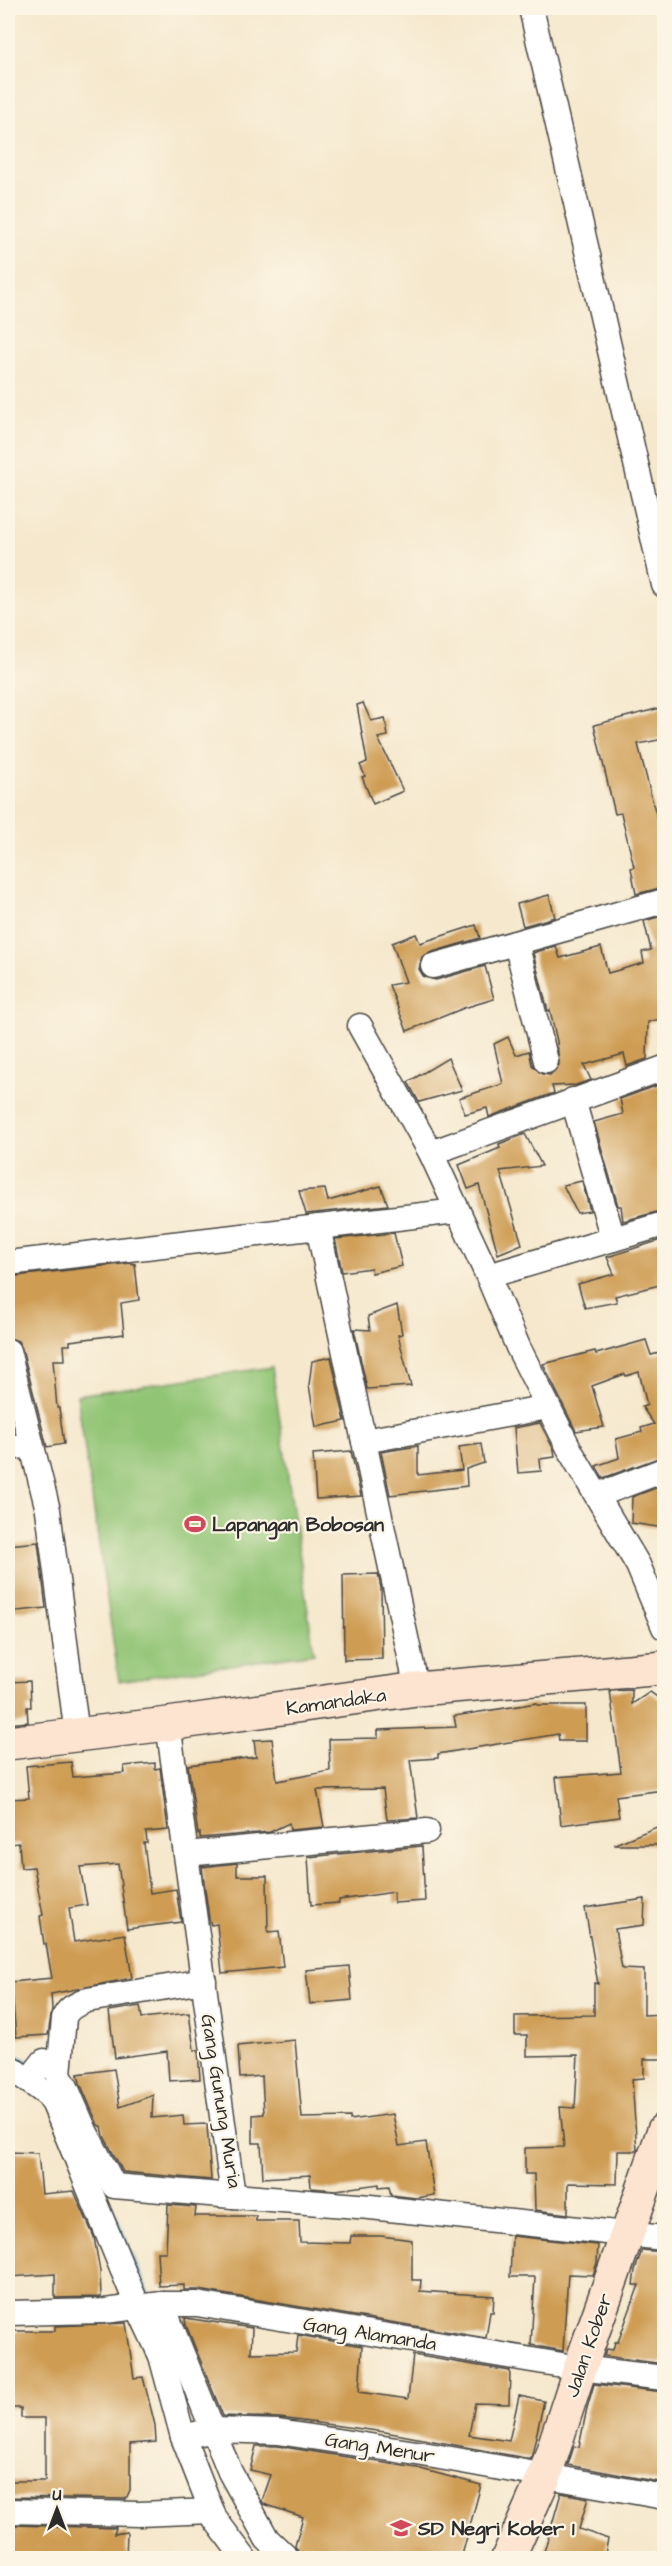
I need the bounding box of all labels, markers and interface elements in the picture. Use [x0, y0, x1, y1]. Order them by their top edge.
place label: Lapangan Bobosan [212, 1511, 384, 1540]
sports icon: Lapangan Bobosan [183, 1512, 207, 1536]
street label: Kamandaka [284, 1681, 388, 1723]
street label: Gang Gunung Muria [192, 2012, 249, 2190]
street label: Jalan Kober [558, 2289, 620, 2401]
street label: Gang Alamanda [301, 2310, 439, 2359]
street label: Gang Menur [323, 2425, 437, 2471]
north arrow [27, 2479, 87, 2539]
text: U [53, 2484, 62, 2506]
place label: SD Negri Kober 1 [417, 2515, 575, 2544]
school or university icon: SD Negri Kober 1 [389, 2516, 413, 2540]

